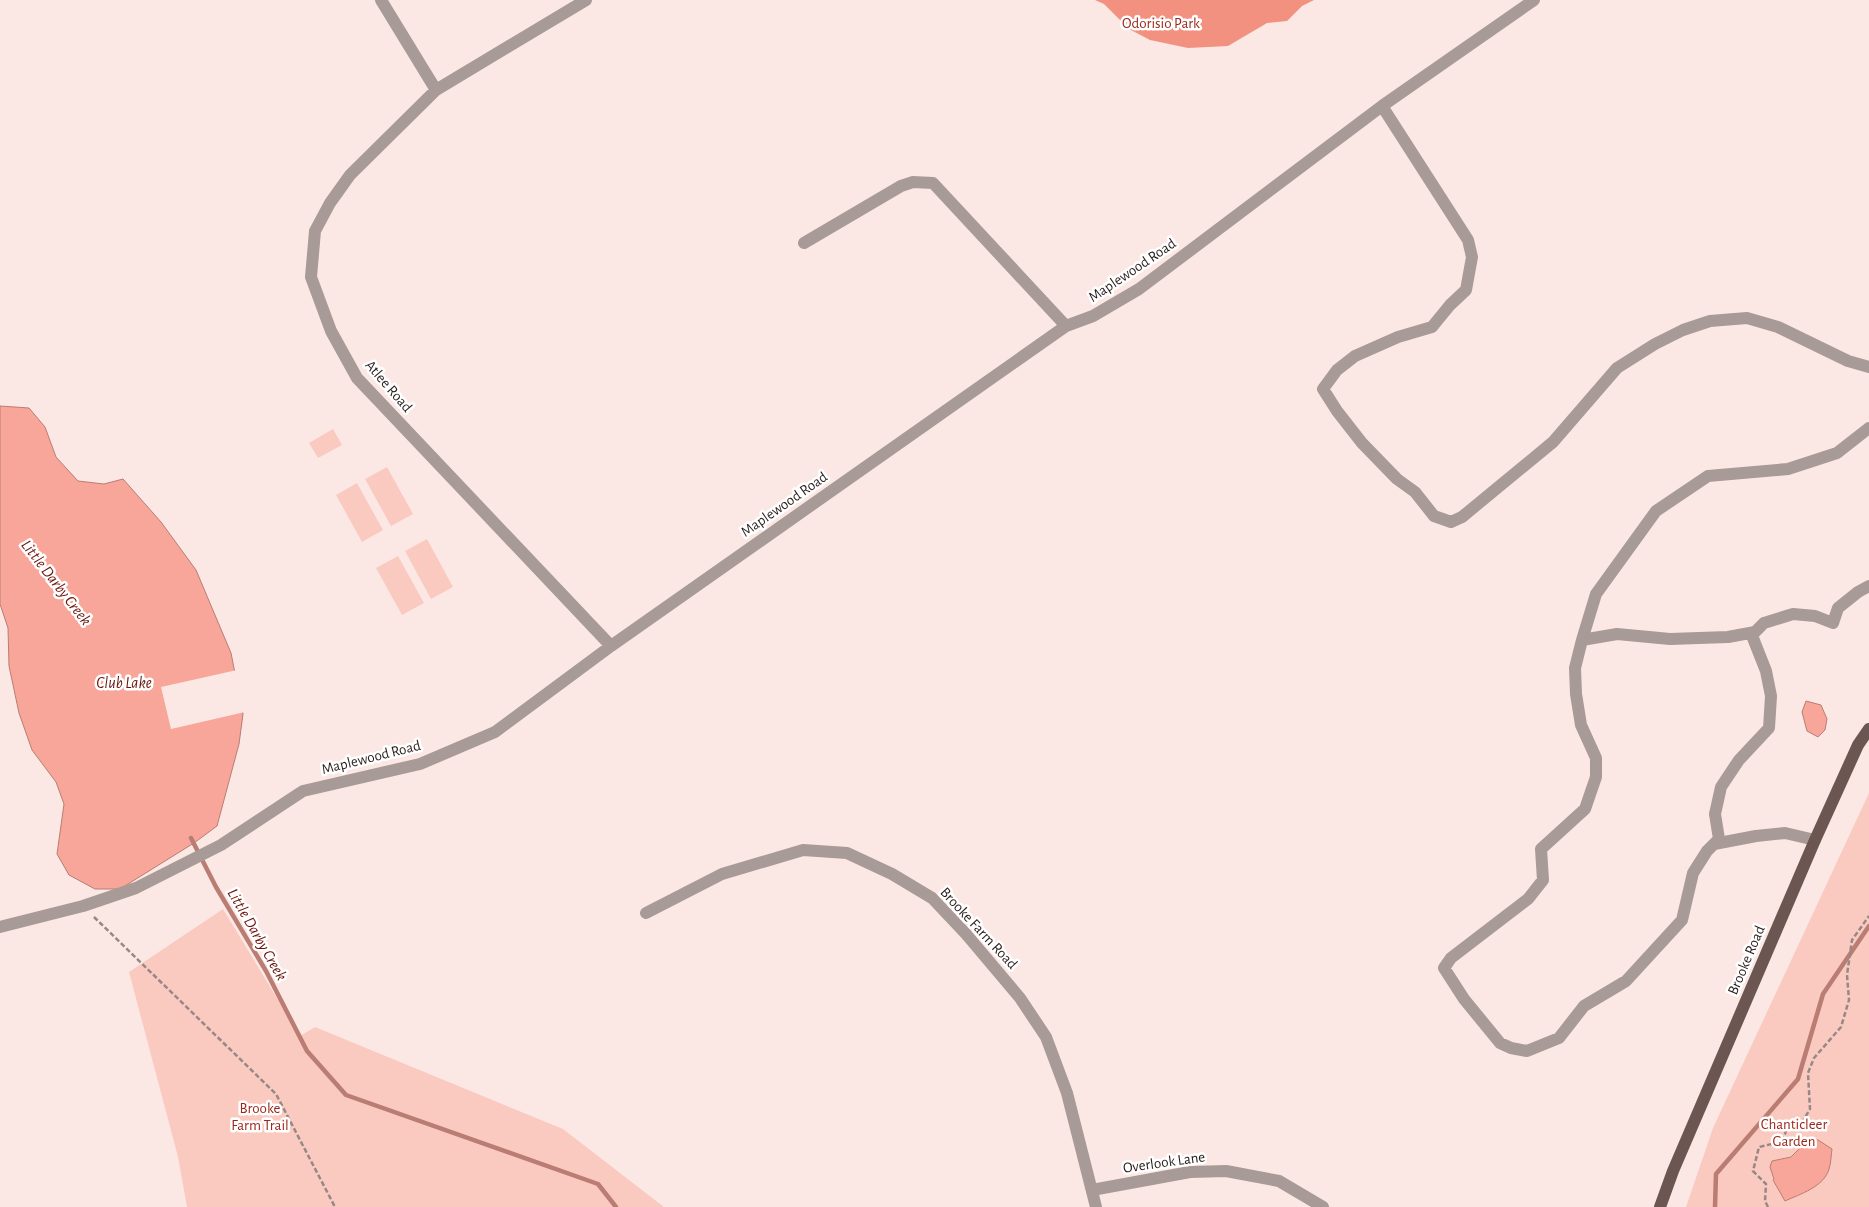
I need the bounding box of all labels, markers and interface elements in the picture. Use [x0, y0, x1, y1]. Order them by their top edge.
park label: Odorisio Park [1122, 16, 1200, 31]
street label: Maplewood Road [1086, 236, 1179, 305]
street label: Atlee Road [362, 358, 415, 415]
street label: Maplewood Road [738, 469, 830, 540]
water label: Little Darby Creek [18, 537, 94, 628]
water label: Club Lake [96, 675, 152, 691]
street label: Maplewood Road [320, 738, 422, 777]
street label: Brooke Farm Road [937, 885, 1020, 972]
water label: Little Darby Creek [224, 886, 290, 983]
street label: Brooke Road [1725, 923, 1768, 997]
park label: Brooke Farm Trail [231, 1101, 289, 1133]
park label: Chanticleer Garden [1761, 1117, 1827, 1149]
street label: Overlook Lane [1122, 1149, 1206, 1176]

